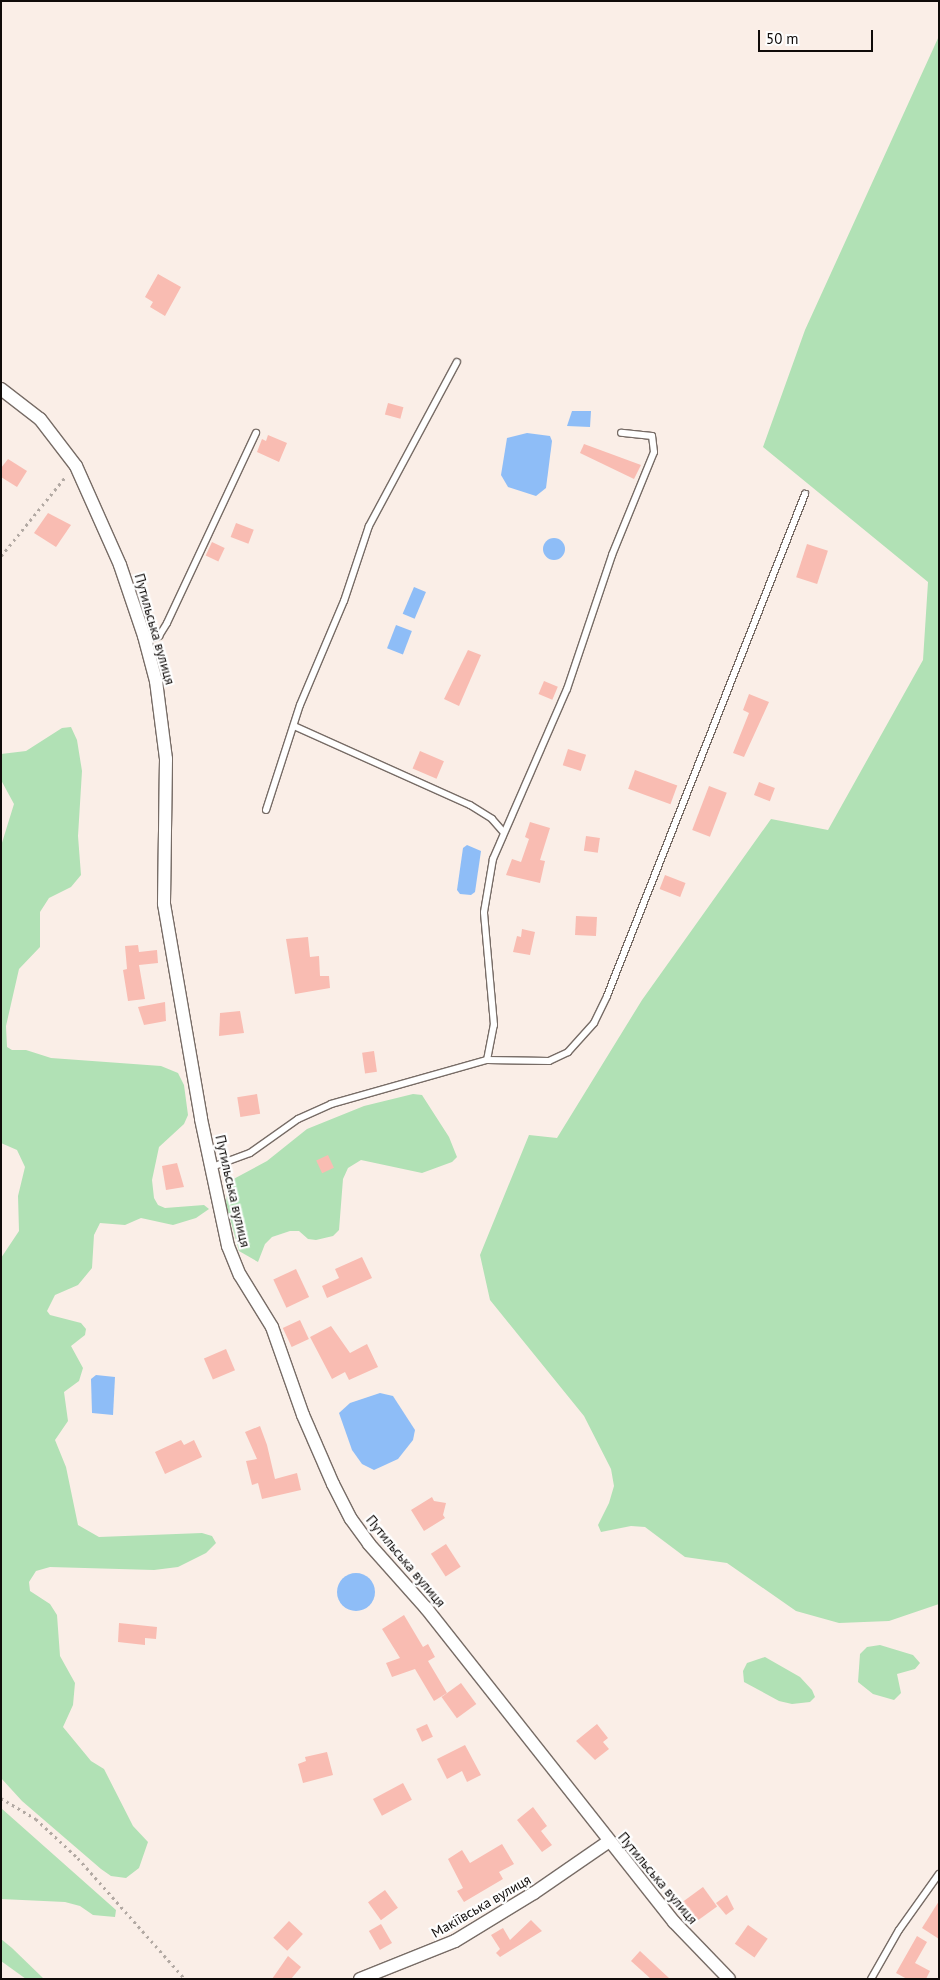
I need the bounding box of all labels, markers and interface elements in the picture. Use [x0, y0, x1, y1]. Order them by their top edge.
scale bar [760, 20, 875, 52]
text: 50 m [766, 29, 799, 48]
street label: Путильська вулиця [131, 571, 179, 687]
street label: Путильська вулиця [212, 1133, 254, 1249]
street label: Путильська вулиця [363, 1512, 449, 1610]
street label: Путильська вулиця [615, 1829, 701, 1927]
street label: Макіївська вулиця [428, 1871, 534, 1941]

